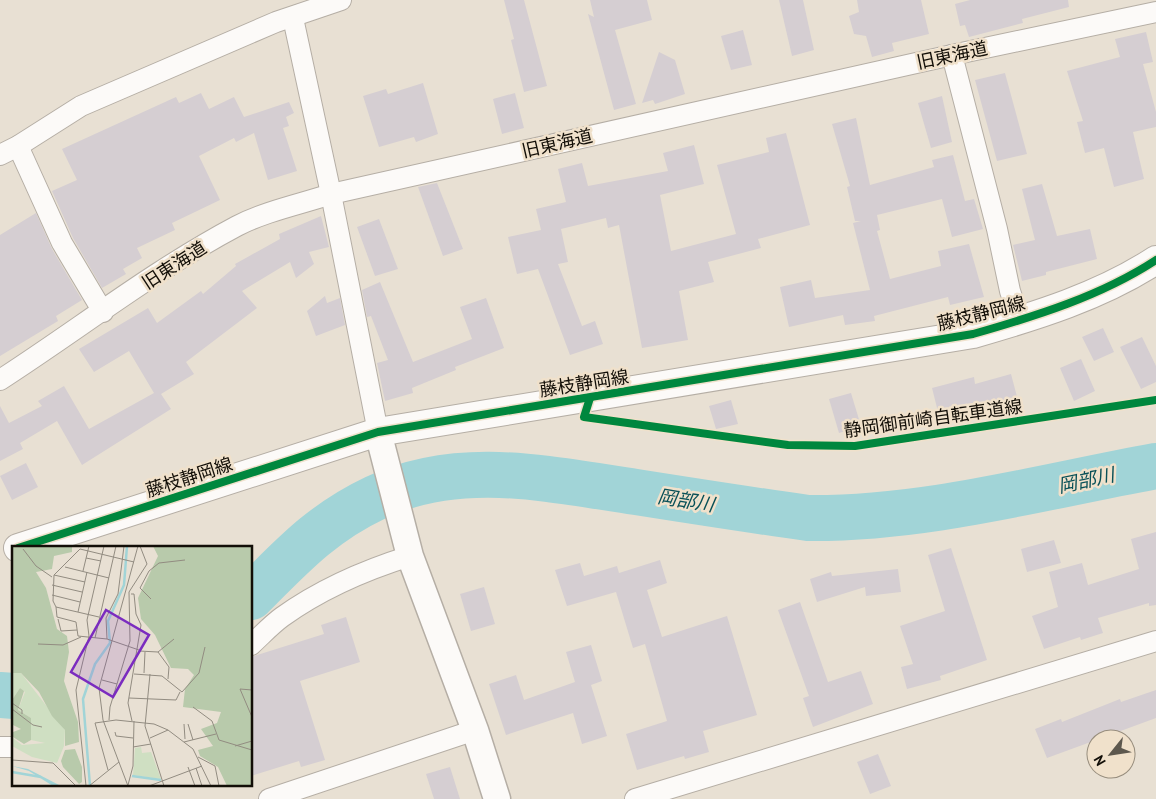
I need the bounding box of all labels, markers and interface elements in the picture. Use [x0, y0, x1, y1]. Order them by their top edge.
street label: 旧東海道 [914, 36, 990, 74]
street label: 旧東海道 [519, 124, 595, 162]
street label: 旧東海道 [138, 236, 210, 294]
street label: 藤枝静岡線 [935, 291, 1027, 335]
street label: 藤枝静岡線 [538, 365, 630, 401]
street label: 静岡御前崎自転車道線 [842, 394, 1024, 442]
street label: 藤枝静岡線 [143, 452, 235, 502]
water label: 岡部川 [1056, 462, 1118, 498]
water label: 岡部川 [656, 484, 718, 517]
inset map [12, 546, 252, 786]
north arrow [1086, 729, 1136, 779]
text: N [1090, 752, 1110, 769]

